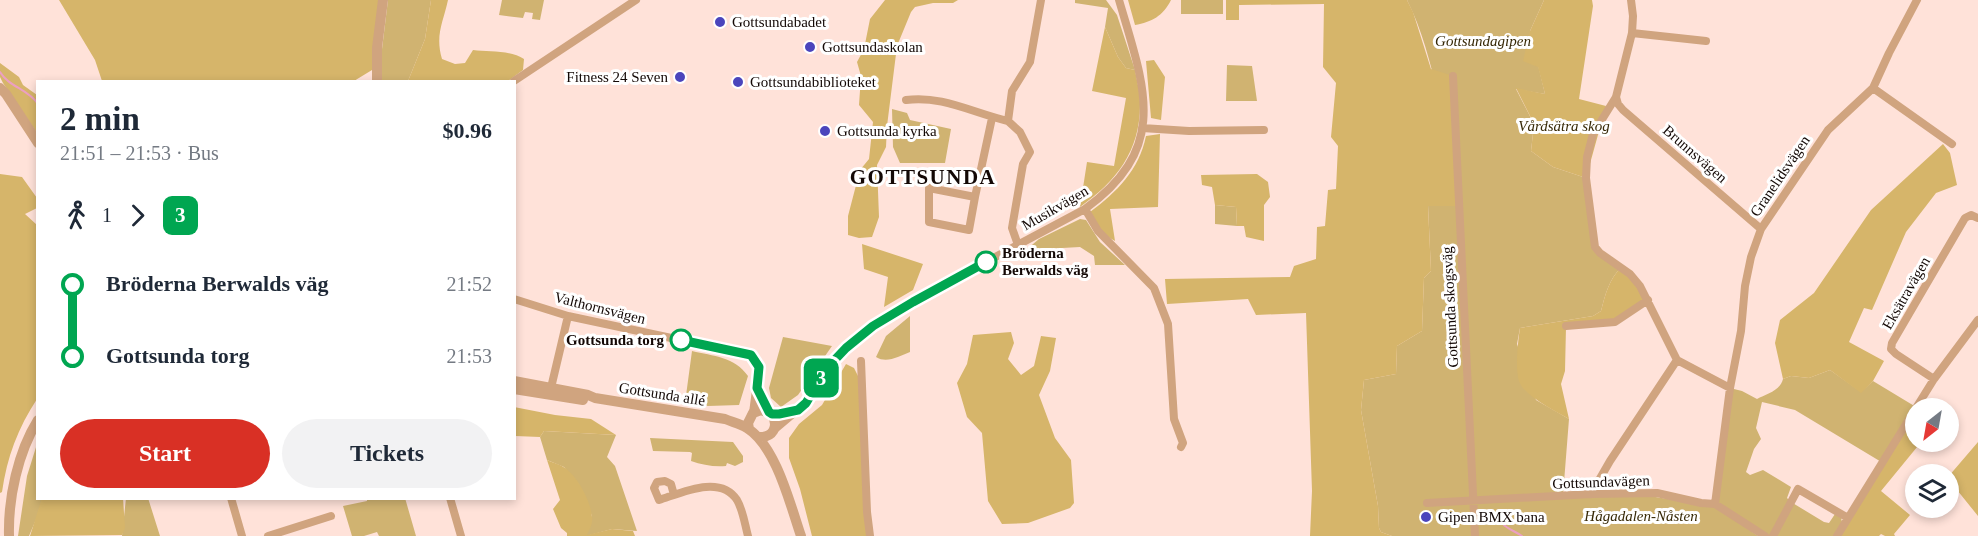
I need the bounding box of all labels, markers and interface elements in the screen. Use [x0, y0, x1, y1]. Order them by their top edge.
place label: Gottsundabadet [732, 14, 827, 30]
marker: Gottsundabadet [713, 15, 727, 29]
park label: Gottsundagipen [1435, 33, 1531, 49]
place label: Gottsundaskolan [822, 39, 923, 55]
marker: Gottsundaskolan [803, 40, 817, 54]
place label: Fitness 24 Seven [566, 69, 668, 85]
marker: Fitness 24 Seven [673, 70, 687, 84]
place label: Gottsundabiblioteket [750, 74, 877, 90]
marker: Gottsundabiblioteket [731, 75, 745, 89]
text: 2 min [60, 101, 140, 137]
text: $0.96 [443, 118, 492, 143]
park label: Vårdsätra skog [1518, 118, 1610, 134]
street label: Brunnsvägen [1660, 122, 1730, 186]
place label: Gottsunda kyrka [837, 123, 937, 139]
marker: Gottsunda kyrka [818, 124, 832, 138]
street label: Granelidsvägen [1747, 132, 1813, 219]
text: 21:51 – 21:53 · Bus [60, 142, 219, 164]
district label: GOTTSUNDA [850, 165, 996, 189]
street label: Musikvägen [1019, 182, 1092, 233]
icon: walk [60, 199, 93, 232]
icon: forward [121, 199, 154, 232]
text: 3 [175, 203, 186, 227]
text: 1 [102, 204, 112, 226]
place label: Bröderna Berwalds väg [1002, 245, 1089, 278]
street label: Gottsunda skogsväg [1439, 246, 1461, 368]
marker: Bröderna Berwalds väg [975, 251, 997, 273]
street label: Eksätravägen [1879, 254, 1933, 332]
text: Bröderna Berwalds väg [106, 271, 328, 296]
text: 21:52 [446, 273, 492, 295]
street label: Valthornsvägen [553, 289, 648, 327]
marker: Gottsunda torg [670, 329, 692, 351]
place label: Gottsunda torg [566, 332, 664, 348]
text: Gottsunda torg [106, 343, 250, 368]
text: 21:53 [446, 345, 492, 367]
line badge: 3 [802, 358, 840, 398]
text: 3 [816, 366, 826, 390]
street label: Gottsunda allé [618, 379, 707, 409]
north arrow [1905, 398, 1959, 452]
map controls [1905, 398, 1959, 518]
button: Start [60, 419, 270, 488]
button: Tickets [282, 419, 492, 488]
button: layers [1905, 464, 1959, 518]
street label: Gottsundavägen [1552, 472, 1650, 492]
park label: Hågadalen-Nåsten [1583, 508, 1698, 524]
place label: Gipen BMX bana [1438, 509, 1545, 525]
marker: Gipen BMX bana [1419, 510, 1433, 524]

